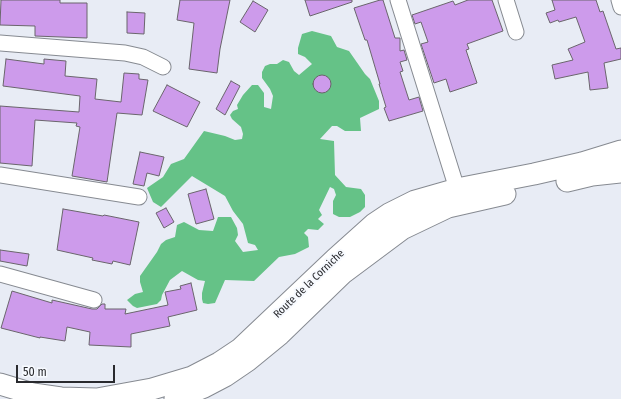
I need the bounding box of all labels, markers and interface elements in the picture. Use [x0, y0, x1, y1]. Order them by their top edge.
street label: Route de la Corniche [271, 247, 347, 321]
scale bar [18, 357, 117, 383]
text: 50 m [23, 365, 47, 379]

